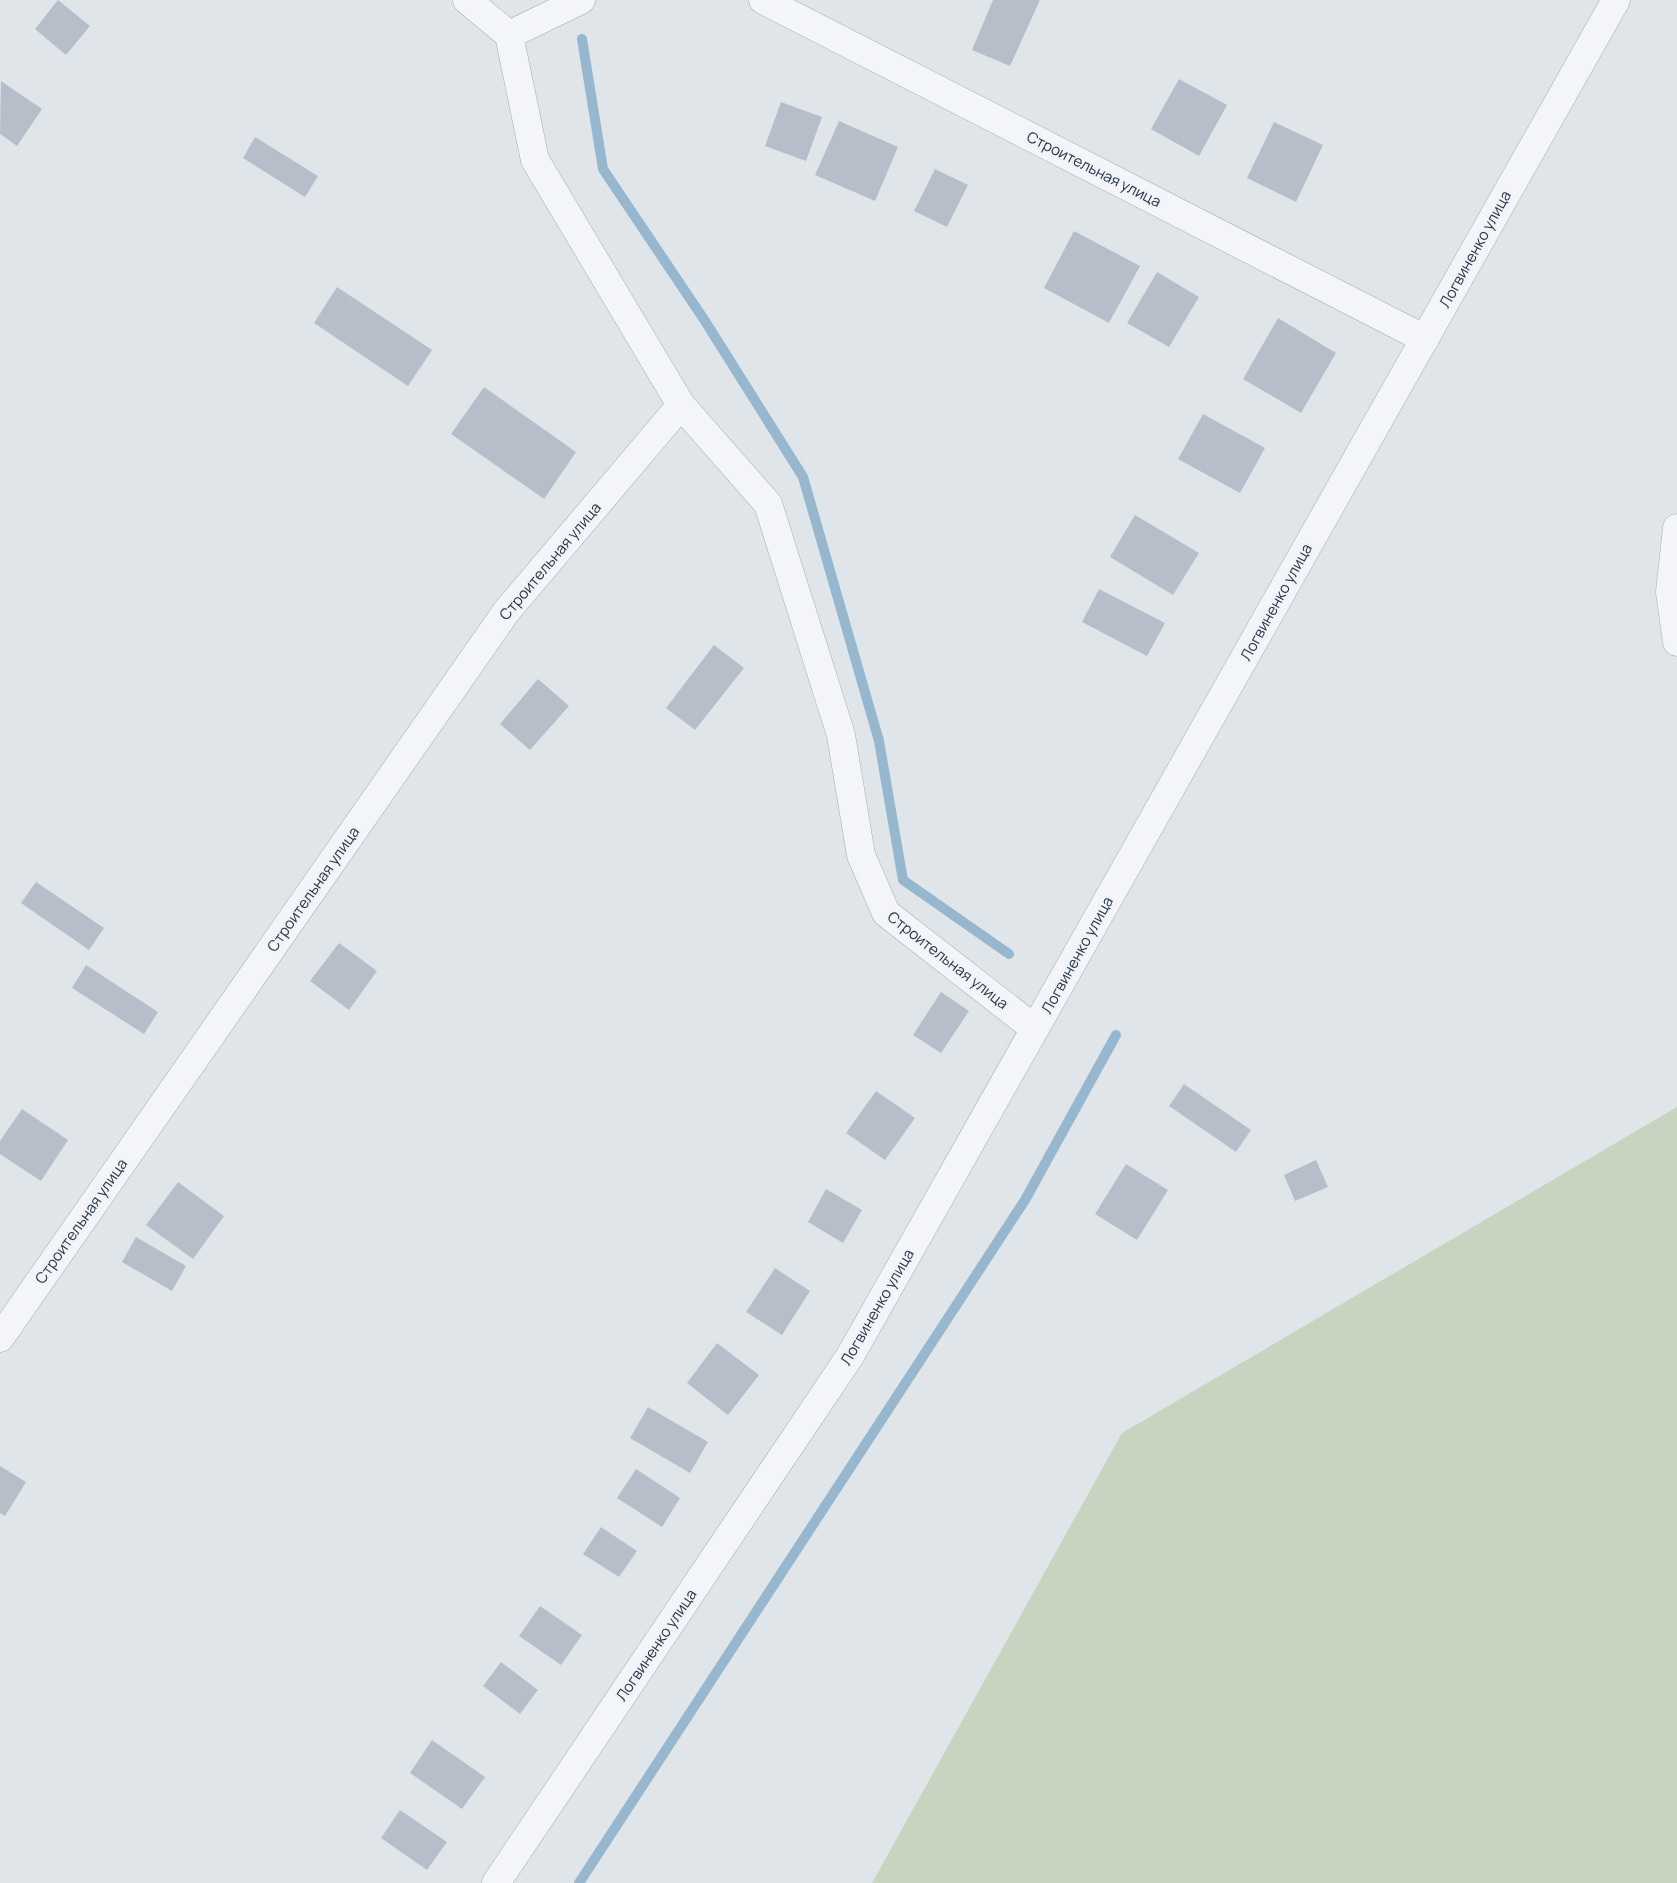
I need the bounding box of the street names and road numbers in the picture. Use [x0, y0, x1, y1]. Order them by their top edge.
street label: Строительная улица [1023, 126, 1165, 212]
street label: Логвиненко улица [1434, 187, 1516, 311]
street label: Строительная улица [494, 497, 606, 625]
street label: Логвиненко улица [1235, 540, 1317, 664]
street label: Строительная улица [262, 822, 364, 956]
street label: Логвиненко улица [1036, 893, 1118, 1017]
street label: Строительная улица [883, 906, 1013, 1014]
street label: Строительная улица [30, 1154, 132, 1288]
street label: Логвиненко улица [835, 1245, 919, 1369]
street label: Логвиненко улица [611, 1585, 701, 1705]

